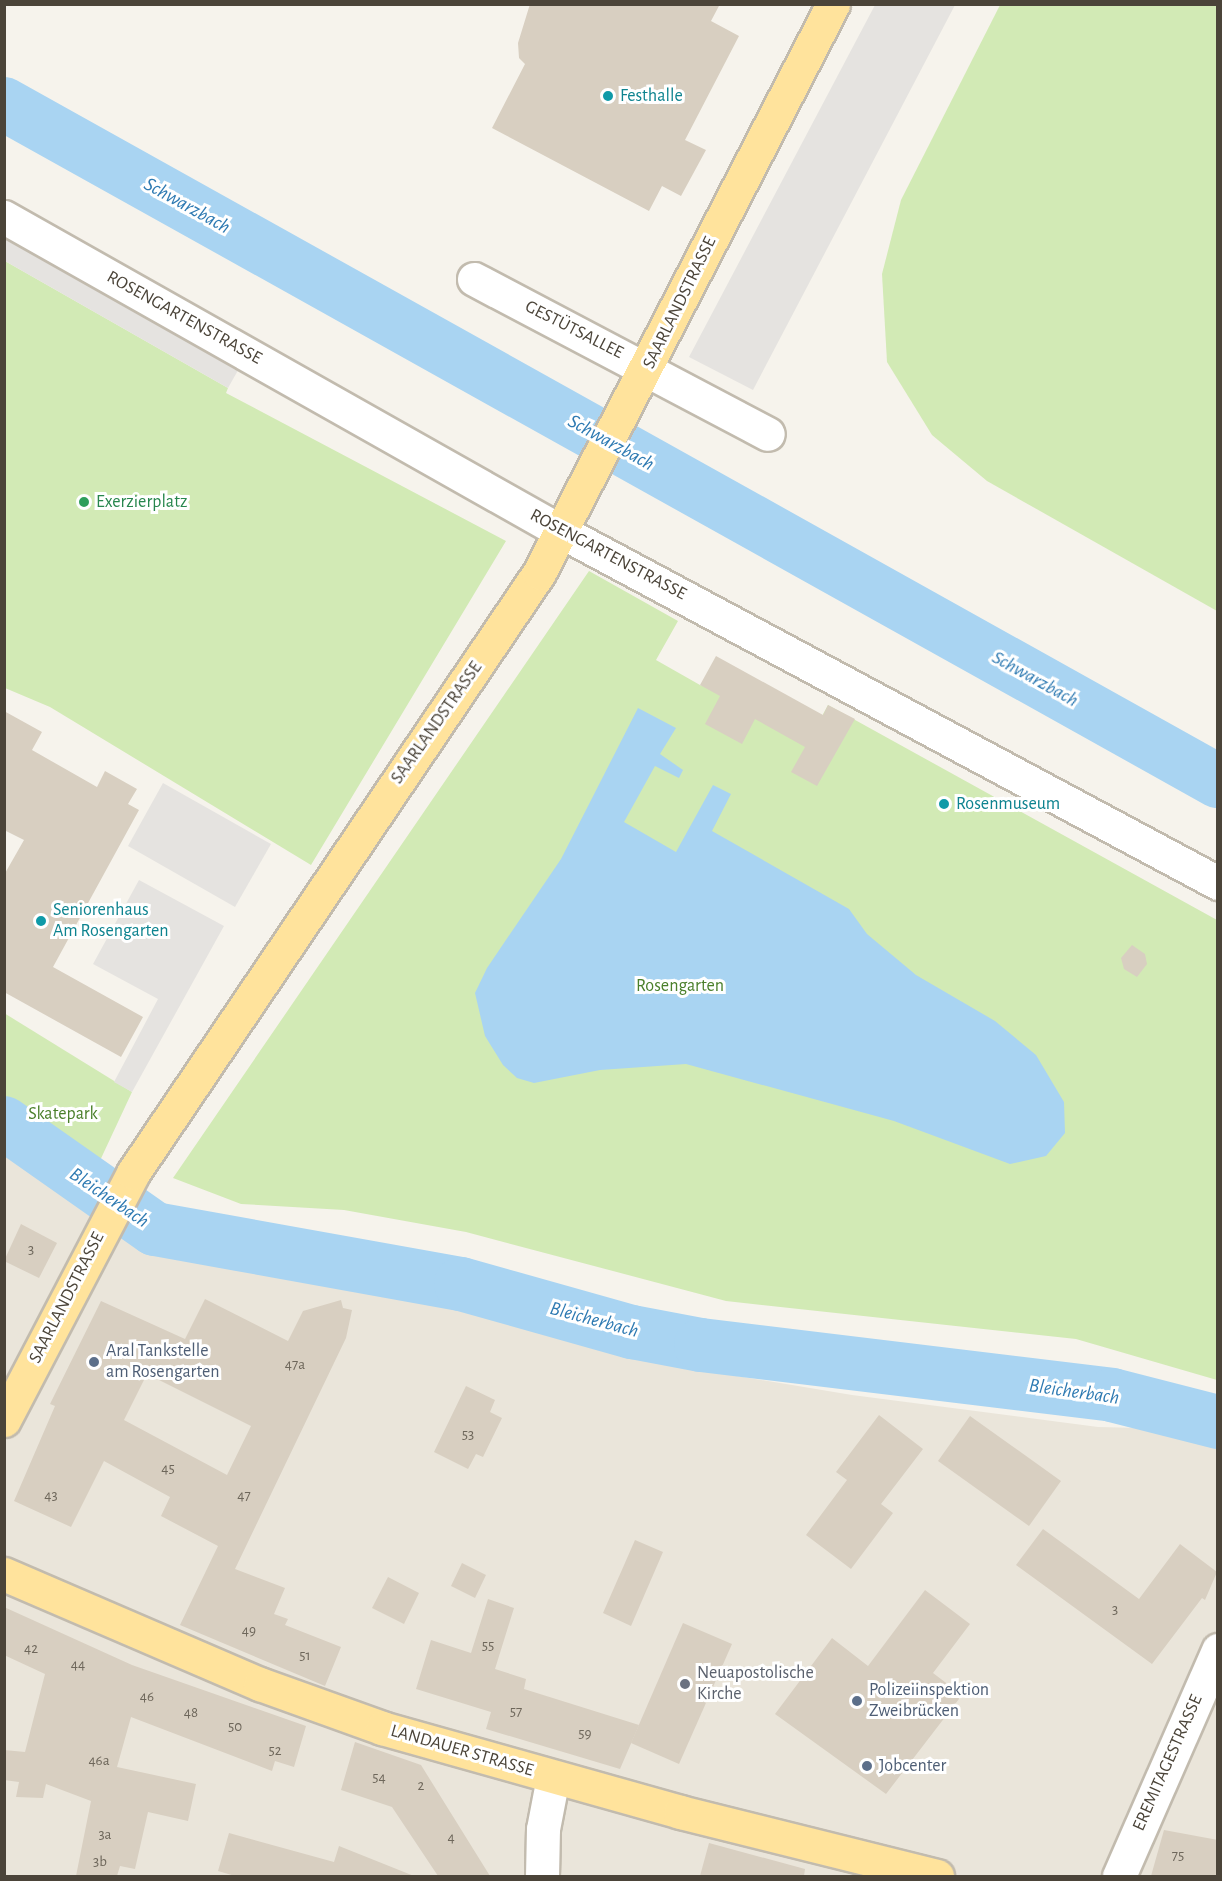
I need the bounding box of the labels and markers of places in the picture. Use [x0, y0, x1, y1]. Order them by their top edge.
place label: Festhalle [620, 85, 683, 107]
marker: Festhalle [601, 89, 615, 103]
place label: Exerzierplatz [96, 491, 187, 513]
marker: Exerzierplatz [77, 495, 91, 509]
place label: Rosenmuseum [956, 793, 1060, 815]
marker: Rosenmuseum [937, 797, 951, 811]
place label: Seniorenhaus Am Rosengarten [53, 900, 169, 942]
marker: Seniorenhaus Am Rosengarten [34, 914, 48, 928]
place label: Aral Tankstelle am Rosengarten [106, 1341, 219, 1384]
marker: Aral Tankstelle am Rosengarten [87, 1355, 101, 1369]
place label: Neuapostolische Kirche [697, 1663, 814, 1706]
marker: Neuapostolische Kirche [678, 1677, 692, 1691]
place label: Polizeiinspektion Zweibrücken [869, 1680, 989, 1722]
marker: Polizeiinspektion Zweibrücken [850, 1694, 864, 1708]
place label: Jobcenter [879, 1755, 946, 1777]
marker: Jobcenter [860, 1759, 874, 1773]

